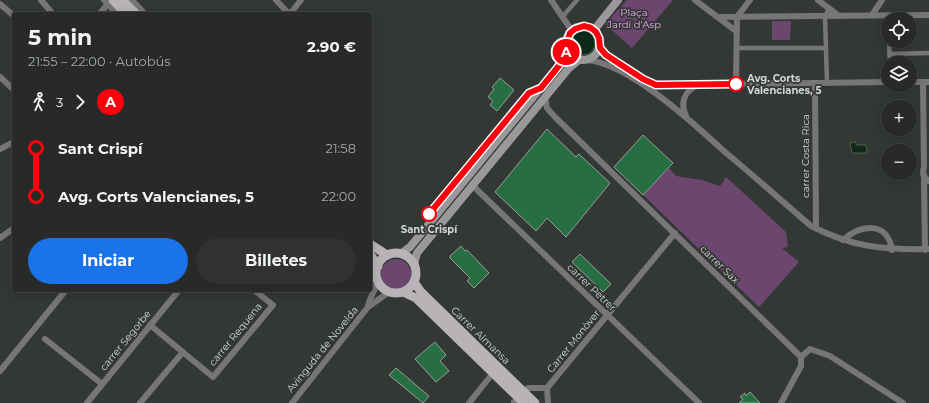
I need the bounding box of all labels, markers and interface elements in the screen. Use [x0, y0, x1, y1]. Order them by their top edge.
park label: Plaça Jardí d'Asp [606, 6, 661, 31]
map controls [881, 12, 917, 180]
button: locate [881, 12, 917, 48]
text: 5 min [28, 24, 92, 51]
text: 2.90 € [307, 37, 356, 56]
line badge: A [553, 39, 579, 65]
text: A [561, 43, 571, 61]
text: 21:55 – 22:00 · Autobús [28, 53, 171, 69]
button: layers [881, 56, 917, 92]
place label: Avg. Corts Valencianes, 5 [746, 72, 821, 97]
marker: Avg. Corts Valencianes, 5 [728, 76, 744, 92]
icon: walk [28, 91, 50, 113]
icon: forward [69, 91, 91, 113]
text: A [105, 93, 116, 111]
text: 3 [56, 94, 63, 110]
button: + [881, 100, 917, 136]
street label: carrer Costa Rica [799, 114, 812, 198]
text: Sant Crispí [58, 139, 143, 158]
text: 21:58 [326, 140, 356, 156]
button: − [881, 144, 917, 180]
text: Avg. Corts Valencianes, 5 [58, 187, 254, 206]
text: 22:00 [321, 188, 356, 204]
marker: Sant Crispí [421, 206, 437, 222]
place label: Sant Crispí [401, 223, 458, 236]
button: Iniciar [28, 238, 188, 284]
button: Billetes [196, 238, 356, 284]
street label: carrer Sax [697, 243, 742, 287]
street label: carrer Petrer [564, 261, 619, 314]
street label: carrer Requena [206, 300, 265, 369]
street label: Avinguda de Novelda [284, 304, 361, 395]
street label: Carrer Almansa [448, 304, 513, 367]
street label: carrer Segorbe [97, 307, 154, 373]
street label: Carrer Monòver [544, 307, 603, 375]

